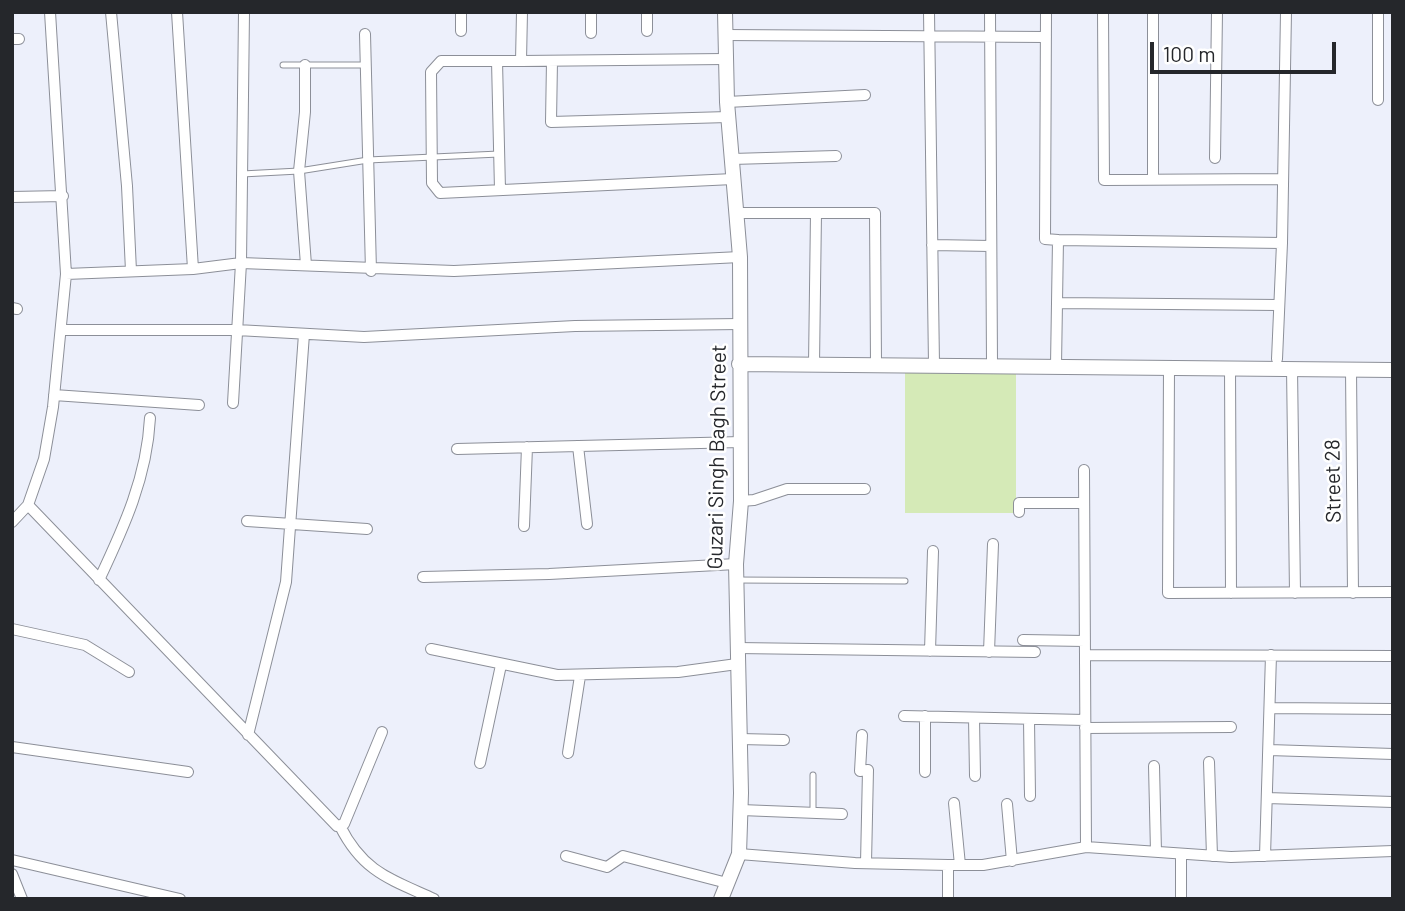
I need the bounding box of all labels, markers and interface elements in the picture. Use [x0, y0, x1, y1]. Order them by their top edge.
scale bar [1153, 28, 1338, 72]
text: 100 m [1163, 41, 1216, 66]
street label: Guzari Singh Bagh Street [702, 344, 732, 570]
street label: Street 28 [1320, 439, 1346, 523]

